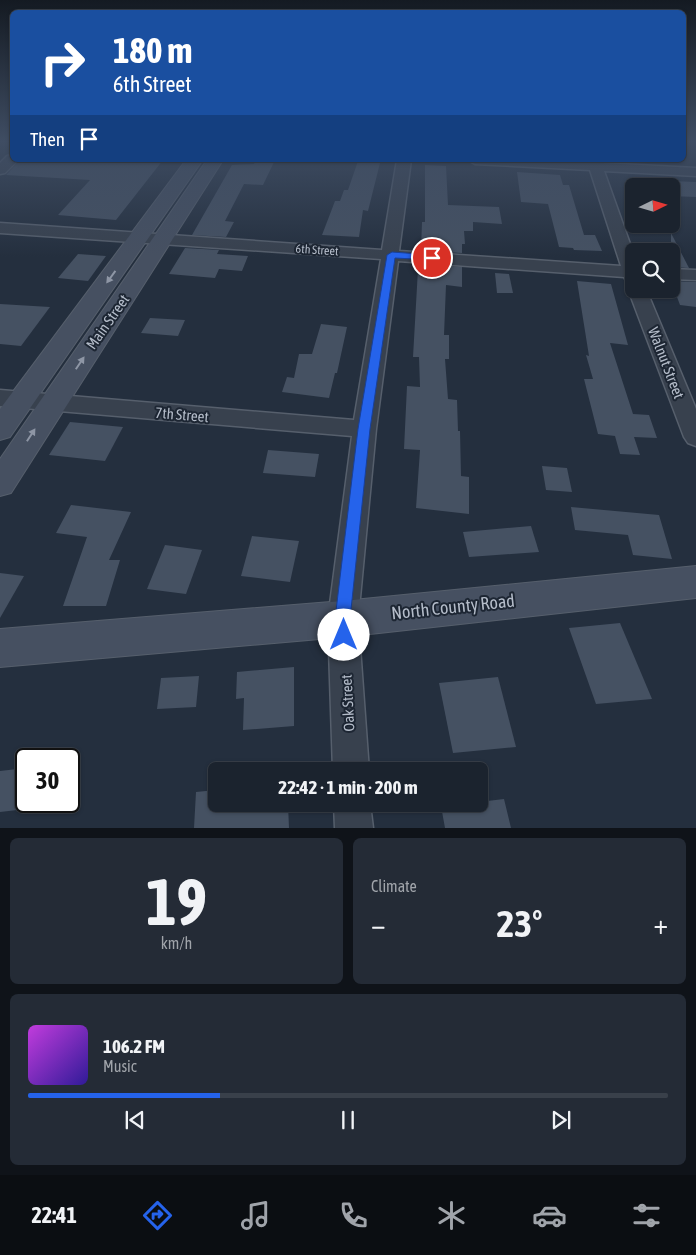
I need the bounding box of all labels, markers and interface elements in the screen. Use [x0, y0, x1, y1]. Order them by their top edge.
icon: right [30, 30, 95, 95]
text: 180 m [113, 30, 192, 70]
text: 6th Street [113, 71, 192, 97]
icon: arrive [75, 125, 103, 153]
text: Then [30, 128, 65, 150]
north arrow [625, 178, 680, 232]
map controls [625, 178, 680, 298]
pin [411, 237, 453, 279]
street label: 6th Street [295, 242, 339, 259]
button: search [625, 243, 680, 298]
icon: arrive [418, 244, 446, 272]
one-way arrow [106, 270, 116, 284]
street label: Main Street [83, 291, 133, 352]
street label: Walnut Street [645, 325, 688, 401]
one-way arrow [75, 356, 85, 369]
street label: 7th Street [155, 404, 209, 425]
one-way arrow [27, 428, 36, 441]
street label: North County Road [390, 590, 516, 623]
position arrow [317, 608, 369, 660]
street label: Oak Street [338, 674, 357, 732]
speed limit sign: 30 [15, 748, 80, 813]
text: 22:42 · 1 min · 200 m [278, 776, 418, 798]
text: 19 [146, 864, 207, 939]
text: Climate [371, 877, 417, 895]
text: 23° [496, 902, 543, 945]
text: − [371, 908, 386, 940]
text: + [653, 908, 668, 940]
text: km/h [161, 934, 192, 952]
text: 106.2 FM [103, 1035, 165, 1057]
text: Music [103, 1057, 137, 1075]
icon: previous [121, 1106, 149, 1134]
icon: pause [334, 1106, 362, 1134]
icon: next [547, 1106, 575, 1134]
icon: directions [140, 1198, 175, 1233]
icon: music [238, 1198, 273, 1233]
icon: phone [336, 1198, 371, 1233]
icon: climate [434, 1198, 469, 1233]
icon: car [532, 1198, 567, 1233]
icon: filters [629, 1198, 664, 1233]
text: 22:41 [31, 1202, 77, 1228]

